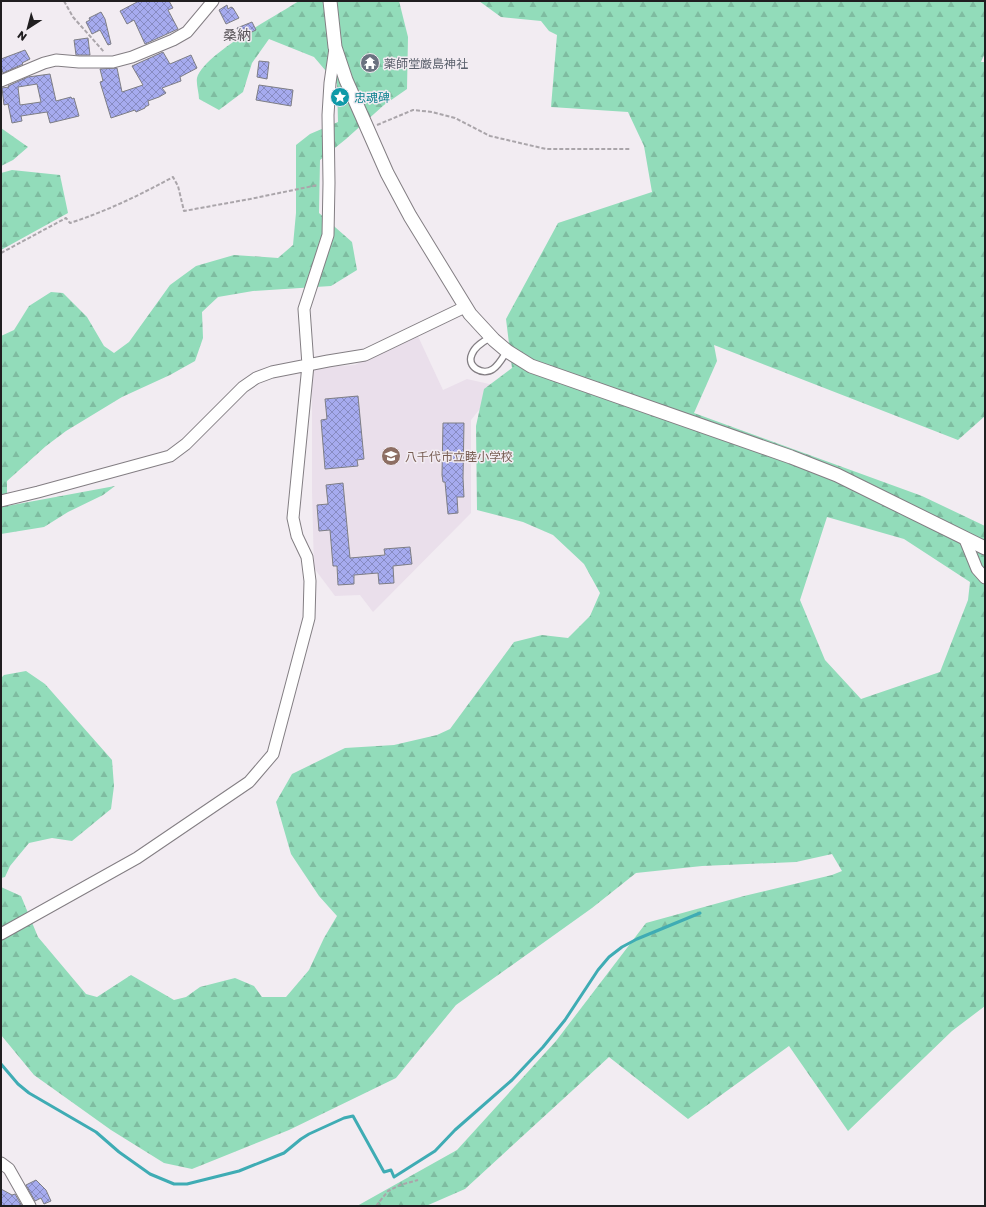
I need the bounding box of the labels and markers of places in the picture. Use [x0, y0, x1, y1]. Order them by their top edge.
temple icon: 薬師堂厳島神社 [359, 52, 381, 74]
place label: 薬師堂厳島神社 [384, 56, 468, 71]
place icon: 忠魂碑 [329, 86, 351, 108]
place label: 忠魂碑 [354, 90, 390, 105]
school or university icon: 八千代市立睦小学校 [380, 445, 402, 467]
place label: 八千代市立睦小学校 [405, 449, 513, 464]

